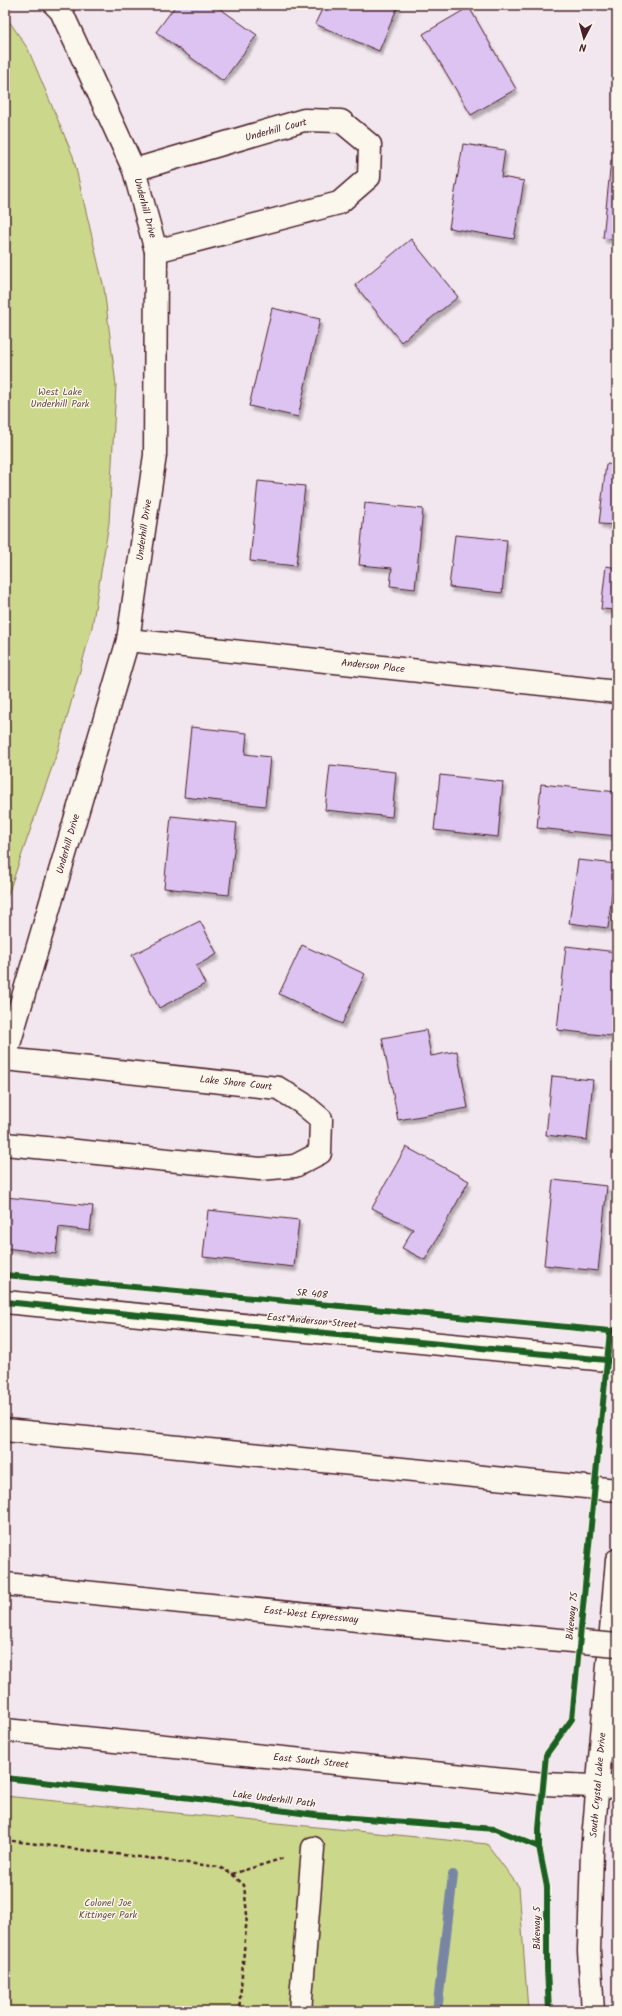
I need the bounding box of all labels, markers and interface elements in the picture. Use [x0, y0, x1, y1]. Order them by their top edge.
north arrow [564, 18, 604, 58]
text: N [579, 38, 587, 56]
street label: Underhill Court [243, 114, 309, 146]
street label: Underhill Drive [129, 176, 161, 240]
park label: West Lake Underhill Park [31, 384, 90, 412]
street label: Underhill Drive [132, 498, 156, 562]
street label: Anderson Place [340, 655, 406, 677]
street label: Underhill Drive [52, 812, 84, 876]
street label: Lake Shore Court [199, 1071, 273, 1095]
street label: SR 408 [296, 1285, 329, 1303]
street label: East Anderson Street [266, 1309, 358, 1333]
street label: Bikeway 75 [562, 1591, 583, 1641]
street label: East-West Expressway [263, 1602, 359, 1628]
street label: South Crystal Lake Drive [585, 1731, 611, 1838]
street label: East South Street [272, 1749, 350, 1773]
street label: Lake Underhill Path [232, 1786, 316, 1812]
park label: Colonel Joe Kittinger Park [79, 1895, 138, 1923]
street label: Bikeway 5 [529, 1906, 545, 1950]

